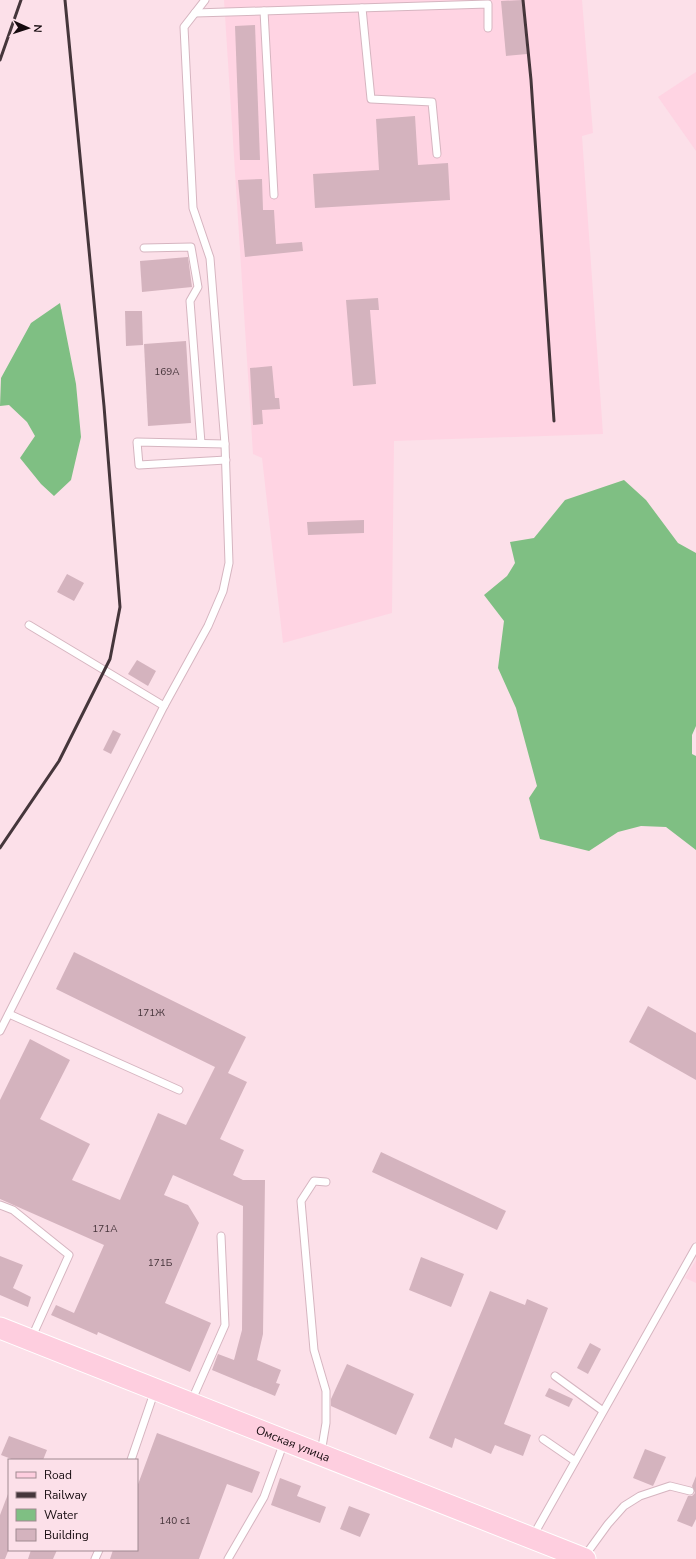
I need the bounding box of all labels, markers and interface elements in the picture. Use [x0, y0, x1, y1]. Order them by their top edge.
north arrow [8, 8, 48, 48]
text: N [30, 24, 45, 33]
house number: 169А [154, 365, 180, 379]
house number: 171Ж [137, 1006, 165, 1020]
house number: 171А [92, 1222, 118, 1236]
house number: 171Б [148, 1256, 173, 1270]
street label: Омская улица [253, 1422, 333, 1466]
legend [8, 1459, 138, 1551]
text: Road [44, 1467, 72, 1483]
text: Railway [44, 1487, 88, 1503]
text: Water [44, 1507, 78, 1523]
house number: 140 с1 [159, 1514, 191, 1528]
text: Building [44, 1527, 89, 1543]

